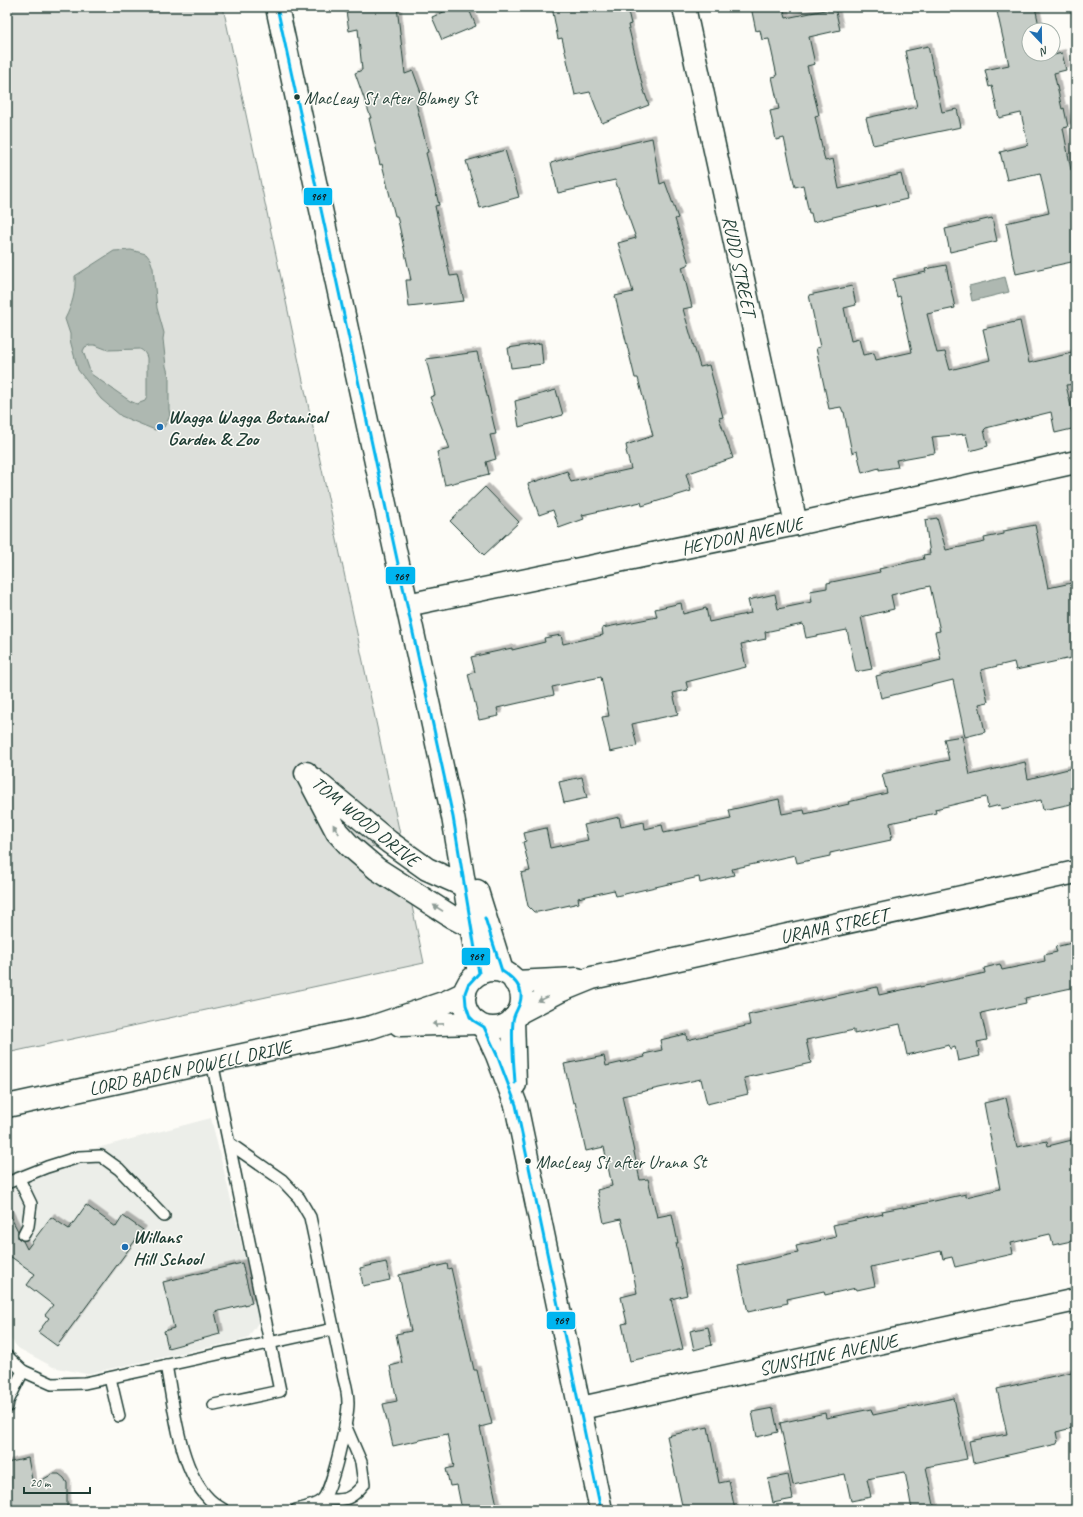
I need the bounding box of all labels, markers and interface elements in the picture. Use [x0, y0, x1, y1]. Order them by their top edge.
north arrow [1021, 22, 1061, 62]
text: N [1037, 44, 1051, 60]
place label: MacLeay St after Blamey St [304, 87, 479, 109]
marker: MacLeay St after Blamey St [292, 92, 302, 102]
line badge: 969 [303, 187, 333, 206]
text: 969 [311, 189, 327, 203]
street label: RUDD STREET [717, 214, 762, 323]
place label: Wagga Wagga Botanical Garden & Zoo [168, 405, 330, 451]
marker: Wagga Wagga Botanical Garden & Zoo [155, 422, 165, 432]
street label: HEYDON AVENUE [679, 511, 808, 561]
line badge: 969 [385, 566, 416, 585]
text: 969 [394, 569, 410, 583]
street label: TOM WOOD DRIVE [307, 771, 426, 874]
one-way arrow [332, 823, 339, 835]
street label: URANA STREET [778, 902, 895, 949]
one-way arrow [432, 904, 444, 911]
line badge: 969 [461, 947, 491, 966]
text: 969 [469, 949, 485, 963]
one-way arrow [538, 996, 549, 1002]
one-way arrow [431, 1021, 444, 1027]
street label: LORD BADEN POWELL DRIVE [87, 1034, 297, 1101]
place label: MacLeay St after Urana St [536, 1151, 708, 1173]
marker: MacLeay St after Urana St [523, 1156, 533, 1166]
place label: Willans Hill School [133, 1225, 206, 1271]
marker: Willans Hill School [120, 1242, 130, 1252]
line badge: 969 [546, 1311, 576, 1330]
text: 969 [554, 1313, 570, 1327]
street label: SUNSHINE AVENUE [757, 1328, 903, 1381]
scale bar [24, 1469, 90, 1495]
text: 20 m [30, 1475, 52, 1491]

